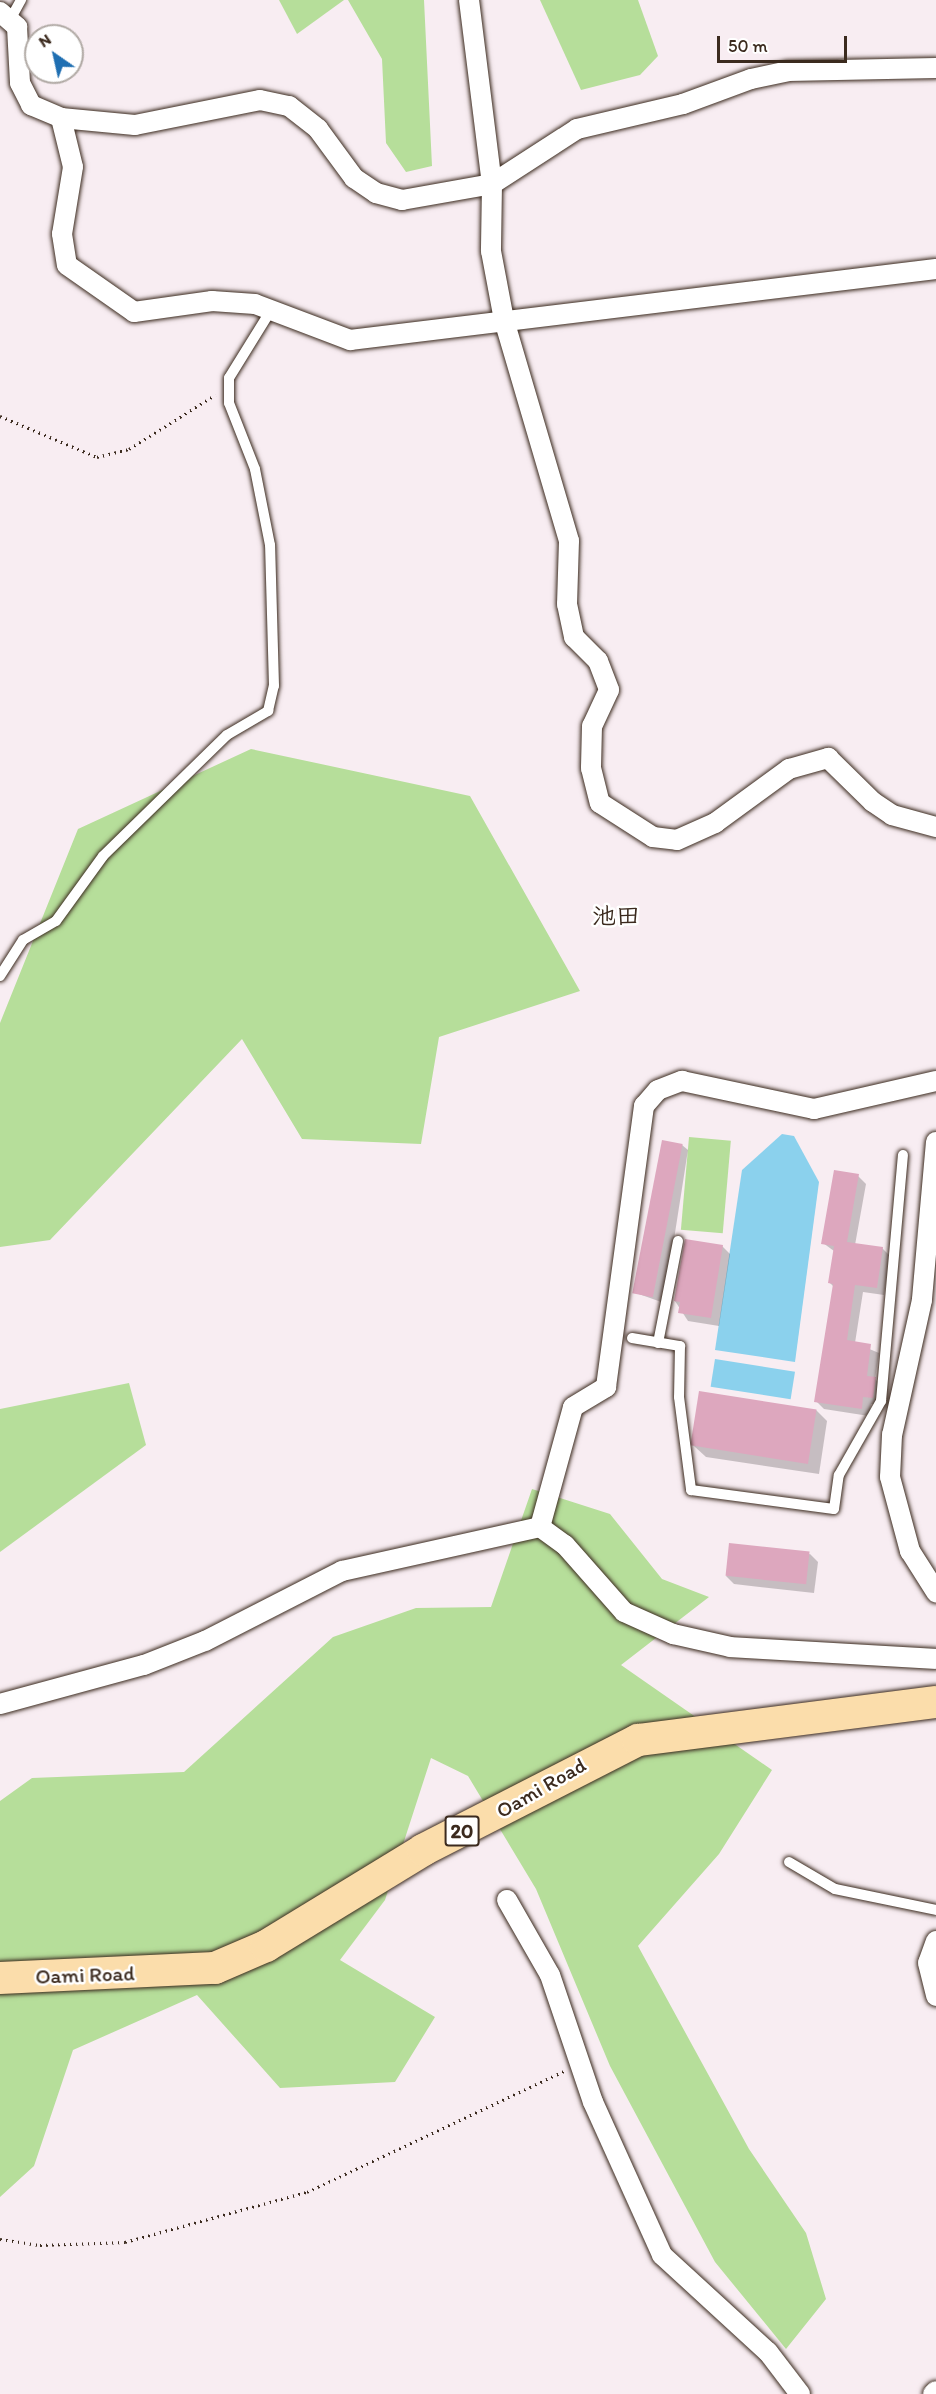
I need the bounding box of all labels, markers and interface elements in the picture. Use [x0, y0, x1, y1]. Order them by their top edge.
north arrow [24, 24, 84, 84]
scale bar [720, 24, 850, 62]
text: N [35, 29, 55, 51]
text: 50 m [728, 35, 768, 57]
district label: 池田 [592, 902, 640, 930]
street label: Oami Road [492, 1752, 590, 1824]
road number: 20 [444, 1814, 480, 1848]
street label: Oami Road [35, 1961, 135, 1989]

